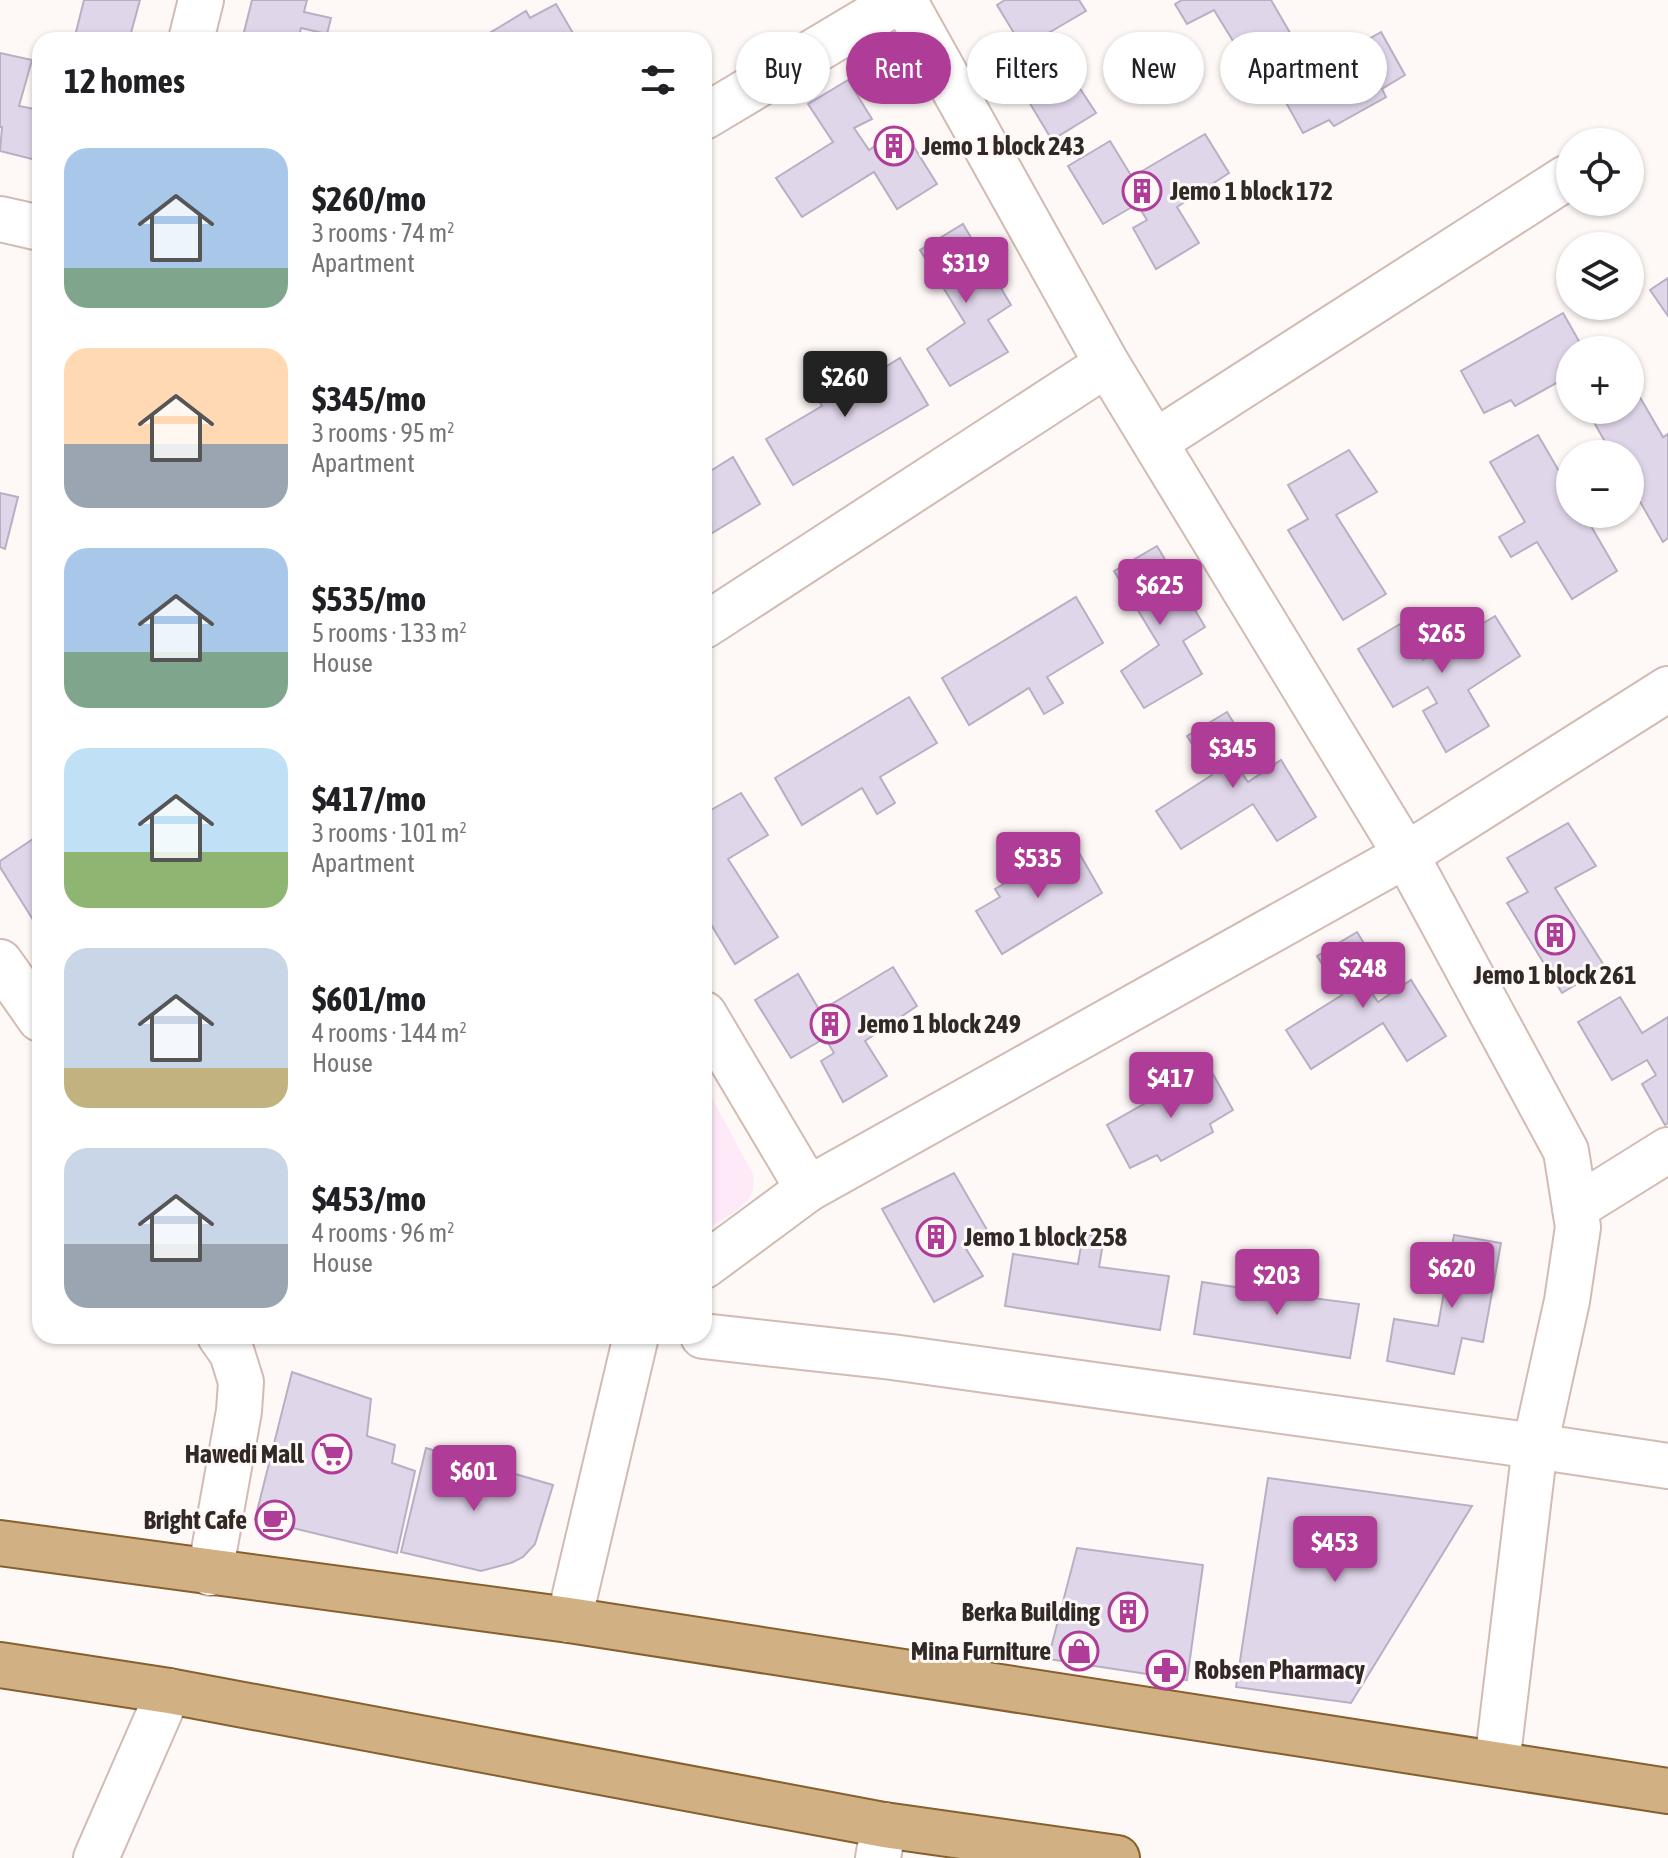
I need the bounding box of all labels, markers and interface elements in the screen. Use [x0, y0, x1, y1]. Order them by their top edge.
chip: Buy [736, 32, 830, 104]
chip: Rent [846, 32, 951, 104]
chip: Filters [967, 32, 1087, 104]
chip: New [1103, 32, 1204, 104]
chip: Apartment [1220, 32, 1387, 104]
icon: filters [636, 58, 680, 102]
text: 12 homes [64, 61, 185, 100]
building icon: Jemo 1 block 243 [873, 125, 915, 167]
map controls [1556, 128, 1644, 528]
button: locate [1556, 128, 1644, 216]
place label: Jemo 1 block 243 [921, 131, 1085, 161]
building icon: Jemo 1 block 172 [1121, 170, 1163, 212]
place label: Jemo 1 block 172 [1169, 176, 1333, 206]
text: $260/mo [312, 179, 426, 218]
icon: home [128, 180, 224, 276]
text: 3 rooms · 74 m² [312, 218, 454, 248]
button: layers [1556, 232, 1644, 320]
pin: $319 [919, 237, 1013, 305]
text: Apartment [312, 248, 415, 278]
text: $319 [942, 248, 990, 278]
button: + [1556, 336, 1644, 424]
pin: $260 [798, 351, 892, 419]
text: $260 [821, 362, 869, 392]
text: $345/mo [312, 379, 426, 418]
icon: home [128, 380, 224, 476]
text: 3 rooms · 95 m² [312, 418, 454, 448]
button: − [1556, 440, 1644, 528]
text: Apartment [312, 448, 415, 478]
pin: $625 [1113, 559, 1207, 627]
text: $625 [1136, 570, 1184, 600]
text: $535/mo [312, 579, 426, 618]
icon: home [128, 580, 224, 676]
pin: $265 [1395, 607, 1489, 675]
text: 5 rooms · 133 m² [312, 618, 467, 648]
text: $265 [1418, 618, 1466, 648]
text: House [312, 648, 373, 678]
pin: $345 [1186, 722, 1280, 790]
text: $345 [1209, 733, 1257, 763]
text: $417/mo [312, 779, 426, 818]
icon: home [128, 780, 224, 876]
text: 3 rooms · 101 m² [312, 818, 467, 848]
pin: $535 [991, 832, 1085, 900]
text: $535 [1014, 843, 1062, 873]
text: Apartment [312, 848, 415, 878]
building icon: Jemo 1 block 261 [1534, 914, 1576, 956]
pin: $248 [1316, 942, 1410, 1010]
text: $248 [1339, 953, 1387, 983]
place label: Jemo 1 block 261 [1473, 960, 1636, 990]
text: $601/mo [312, 979, 426, 1018]
icon: home [128, 980, 224, 1076]
building icon: Jemo 1 block 249 [809, 1003, 851, 1045]
place label: Jemo 1 block 249 [857, 1009, 1021, 1039]
text: 4 rooms · 144 m² [312, 1018, 467, 1048]
text: House [312, 1048, 373, 1078]
pin: $417 [1124, 1052, 1218, 1120]
text: $417 [1147, 1063, 1195, 1093]
text: $453/mo [312, 1179, 426, 1218]
icon: home [128, 1180, 224, 1276]
building icon: Jemo 1 block 258 [915, 1216, 957, 1258]
text: 4 rooms · 96 m² [312, 1218, 454, 1248]
place label: Jemo 1 block 258 [963, 1222, 1127, 1252]
pin: $620 [1405, 1242, 1499, 1310]
text: House [312, 1248, 373, 1278]
pin: $203 [1230, 1249, 1324, 1317]
text: $620 [1428, 1253, 1476, 1283]
text: $203 [1253, 1260, 1301, 1290]
supermarket icon: Hawedi Mall [311, 1433, 353, 1475]
place label: Hawedi Mall [185, 1439, 305, 1469]
pin: $601 [427, 1445, 521, 1513]
text: $601 [450, 1456, 498, 1486]
cafe icon: Bright Cafe [254, 1499, 296, 1541]
place label: Bright Cafe [143, 1505, 247, 1535]
pin: $453 [1288, 1516, 1382, 1584]
text: $453 [1311, 1527, 1359, 1557]
building icon: Berka Building [1107, 1591, 1149, 1633]
place label: Berka Building [962, 1597, 1101, 1627]
shop icon: Mina Furniture [1058, 1630, 1100, 1672]
place label: Mina Furniture [911, 1636, 1051, 1666]
pharmacy icon: Robsen Pharmacy [1145, 1649, 1187, 1691]
place label: Robsen Pharmacy [1194, 1655, 1365, 1685]

